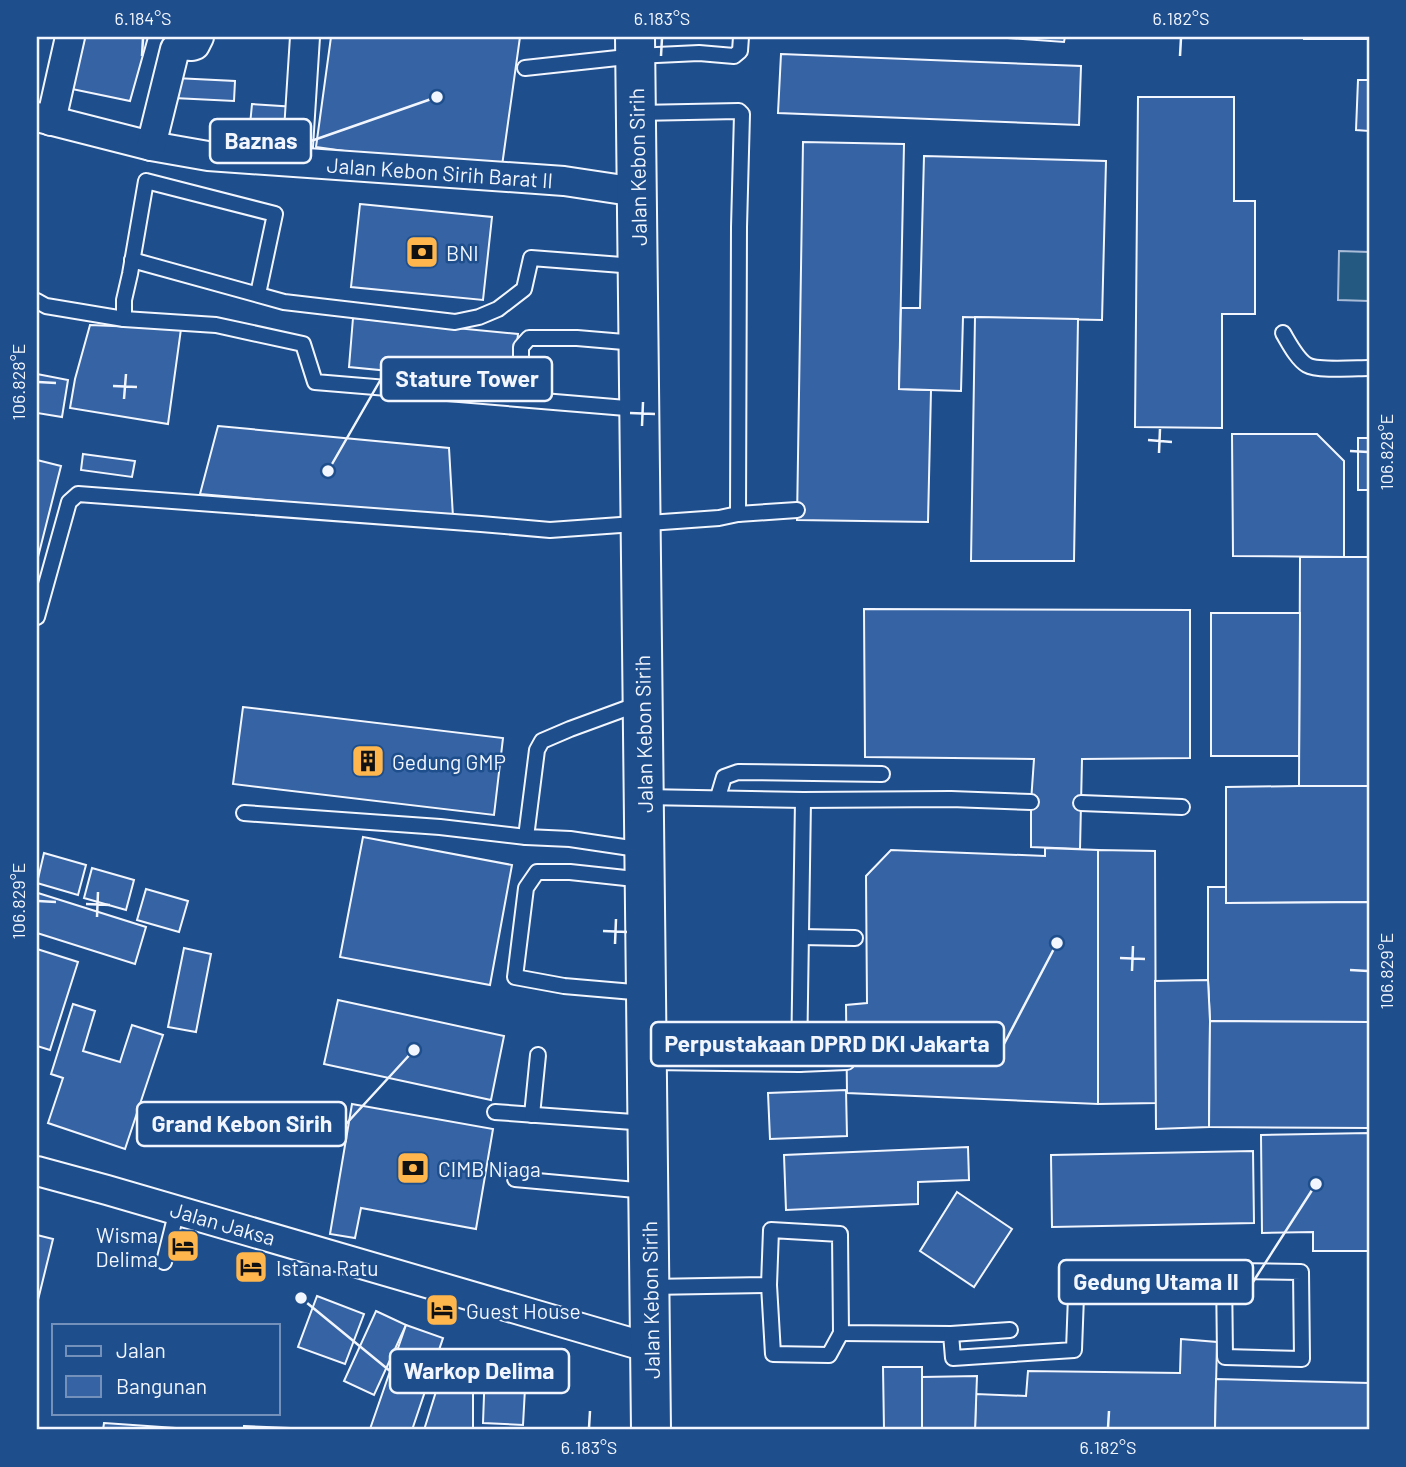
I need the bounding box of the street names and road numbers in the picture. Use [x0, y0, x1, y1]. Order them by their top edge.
street label: Jalan Kebon Sirih [623, 88, 651, 246]
street label: Jalan Kebon Sirih Barat II [326, 152, 554, 192]
street label: Jalan Kebon Sirih [629, 655, 657, 813]
street label: Jalan Jaksa [168, 1196, 278, 1250]
street label: Jalan Kebon Sirih [636, 1221, 664, 1379]

